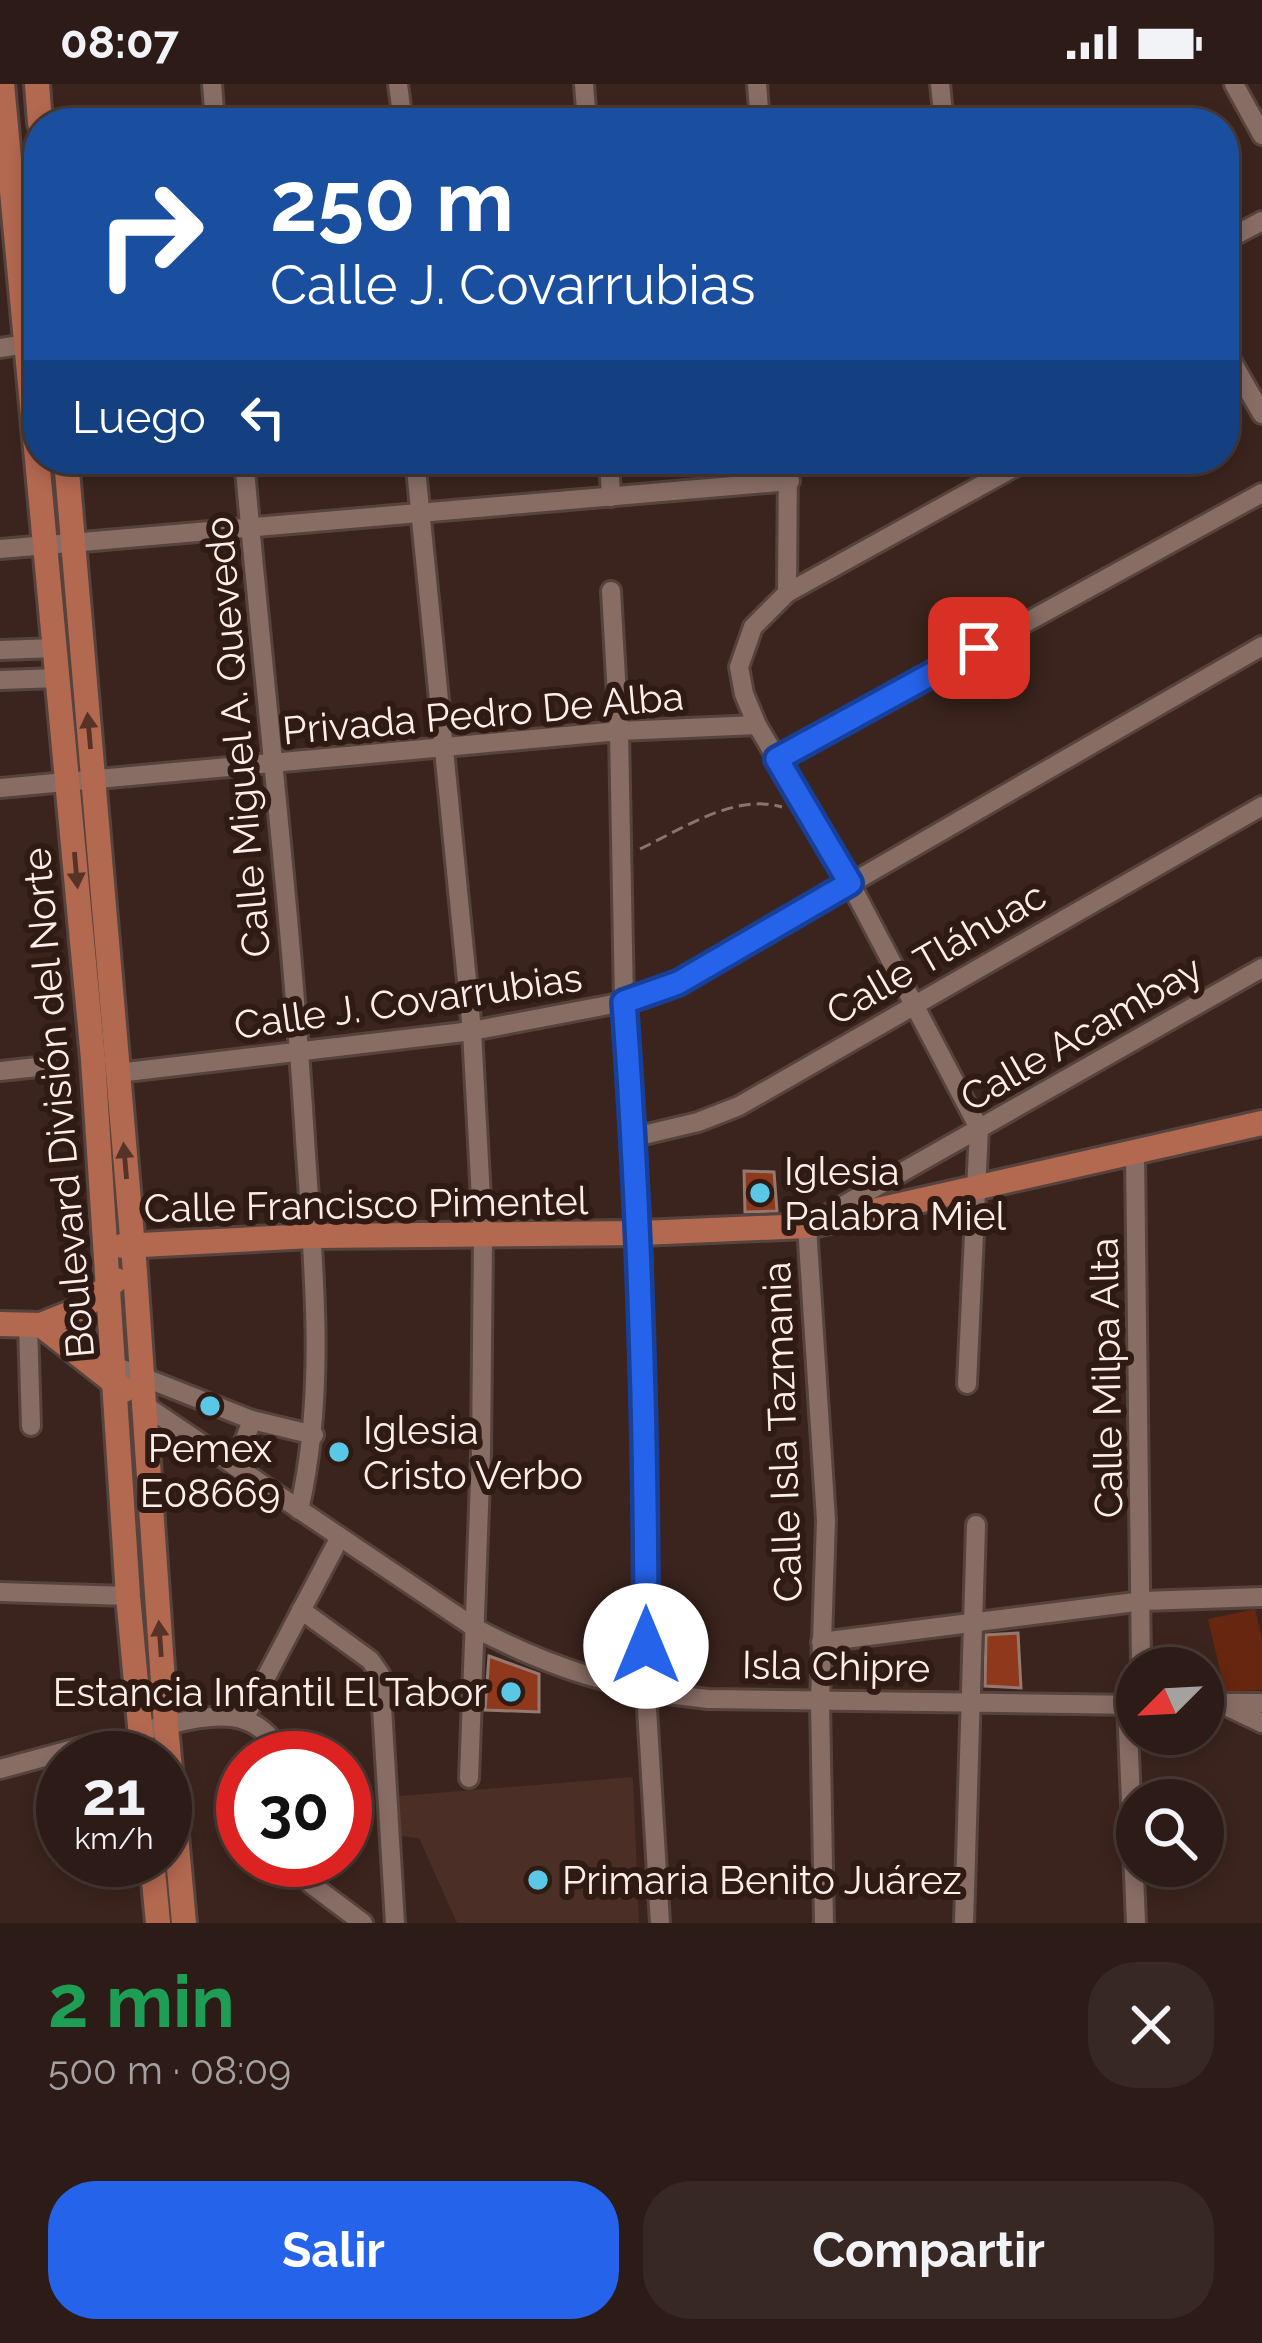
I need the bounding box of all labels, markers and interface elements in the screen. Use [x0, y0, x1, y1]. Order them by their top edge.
text: 08:07 [60, 16, 179, 69]
text: 250 m [270, 152, 514, 251]
icon: right [72, 156, 228, 312]
text: Calle J. Covarrubias [270, 253, 756, 317]
icon: left [230, 384, 296, 450]
text: Luego [72, 391, 206, 444]
street label: Calle Miguel A. Quevedo [195, 515, 279, 959]
pin [928, 597, 1030, 699]
icon: arrive [946, 615, 1012, 681]
street label: Privada Pedro De Alba [281, 673, 685, 753]
one-way arrow [79, 712, 98, 749]
street label: Boulevard División del Norte [13, 846, 103, 1360]
one-way arrow [67, 851, 86, 889]
street label: Calle Tláhuac [818, 872, 1054, 1034]
street label: Calle Acambay [952, 945, 1210, 1121]
street label: Calle J. Covarrubias [231, 954, 585, 1048]
one-way arrow [116, 1142, 135, 1179]
place label: Iglesia Palabra Miel [784, 1148, 1007, 1239]
street label: Calle Francisco Pimentel [143, 1177, 589, 1231]
marker: Iglesia Palabra Miel [747, 1180, 773, 1206]
street label: Calle Milpa Alta [1081, 1237, 1131, 1519]
street label: Calle Isla Tazmania [753, 1261, 811, 1603]
marker: Pemex E08669 [197, 1393, 223, 1419]
place label: Iglesia Cristo Verbo [363, 1407, 583, 1498]
place label: Pemex E08669 [140, 1425, 280, 1516]
marker: Iglesia Cristo Verbo [326, 1439, 352, 1465]
position arrow [583, 1583, 709, 1709]
one-way arrow [150, 1620, 169, 1657]
street label: Isla Chipre [742, 1641, 930, 1691]
north arrow [1116, 1647, 1224, 1755]
map controls [1116, 1647, 1224, 1887]
place label: Estancia Infantil El Tabor [53, 1669, 487, 1715]
marker: Estancia Infantil El Tabor [498, 1679, 524, 1705]
speed limit sign: 30 [216, 1731, 372, 1887]
text: 21 [82, 1759, 146, 1829]
button: search [1116, 1779, 1224, 1887]
text: km/h [74, 1821, 154, 1856]
place label: Primaria Benito Juárez [562, 1857, 962, 1903]
marker: Primaria Benito Juárez [525, 1867, 551, 1893]
text: 2 min [48, 1959, 235, 2044]
button: close [1088, 1962, 1214, 2088]
text: 500 m · 08:09 [48, 2047, 291, 2093]
button: Salir [48, 2181, 619, 2319]
button: Compartir [643, 2181, 1214, 2319]

